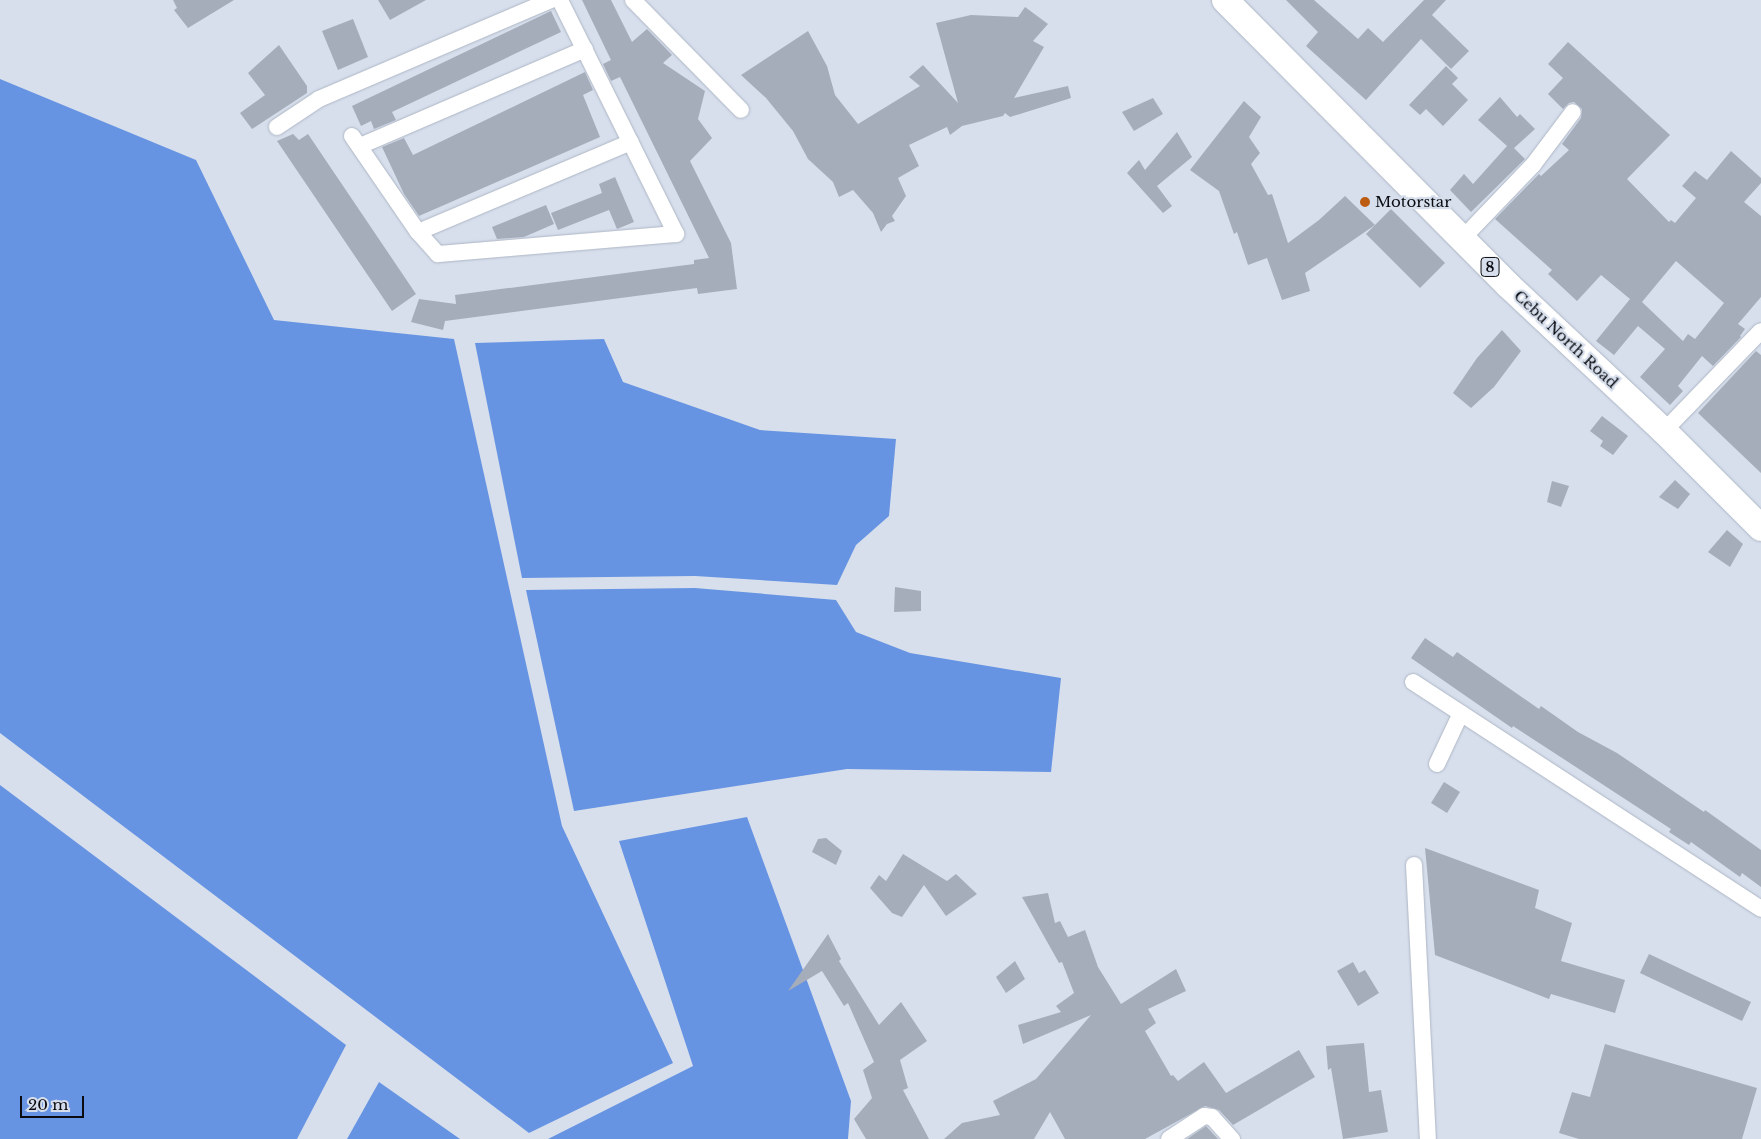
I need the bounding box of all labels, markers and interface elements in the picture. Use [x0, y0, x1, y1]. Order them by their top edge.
place label: Motorstar [1375, 193, 1451, 211]
marker: Motorstar [1359, 196, 1371, 208]
road number: 8 [1480, 256, 1500, 278]
street label: Cebu North Road [1510, 286, 1622, 392]
scale bar [22, 1086, 86, 1118]
text: 20 m [28, 1095, 68, 1114]

